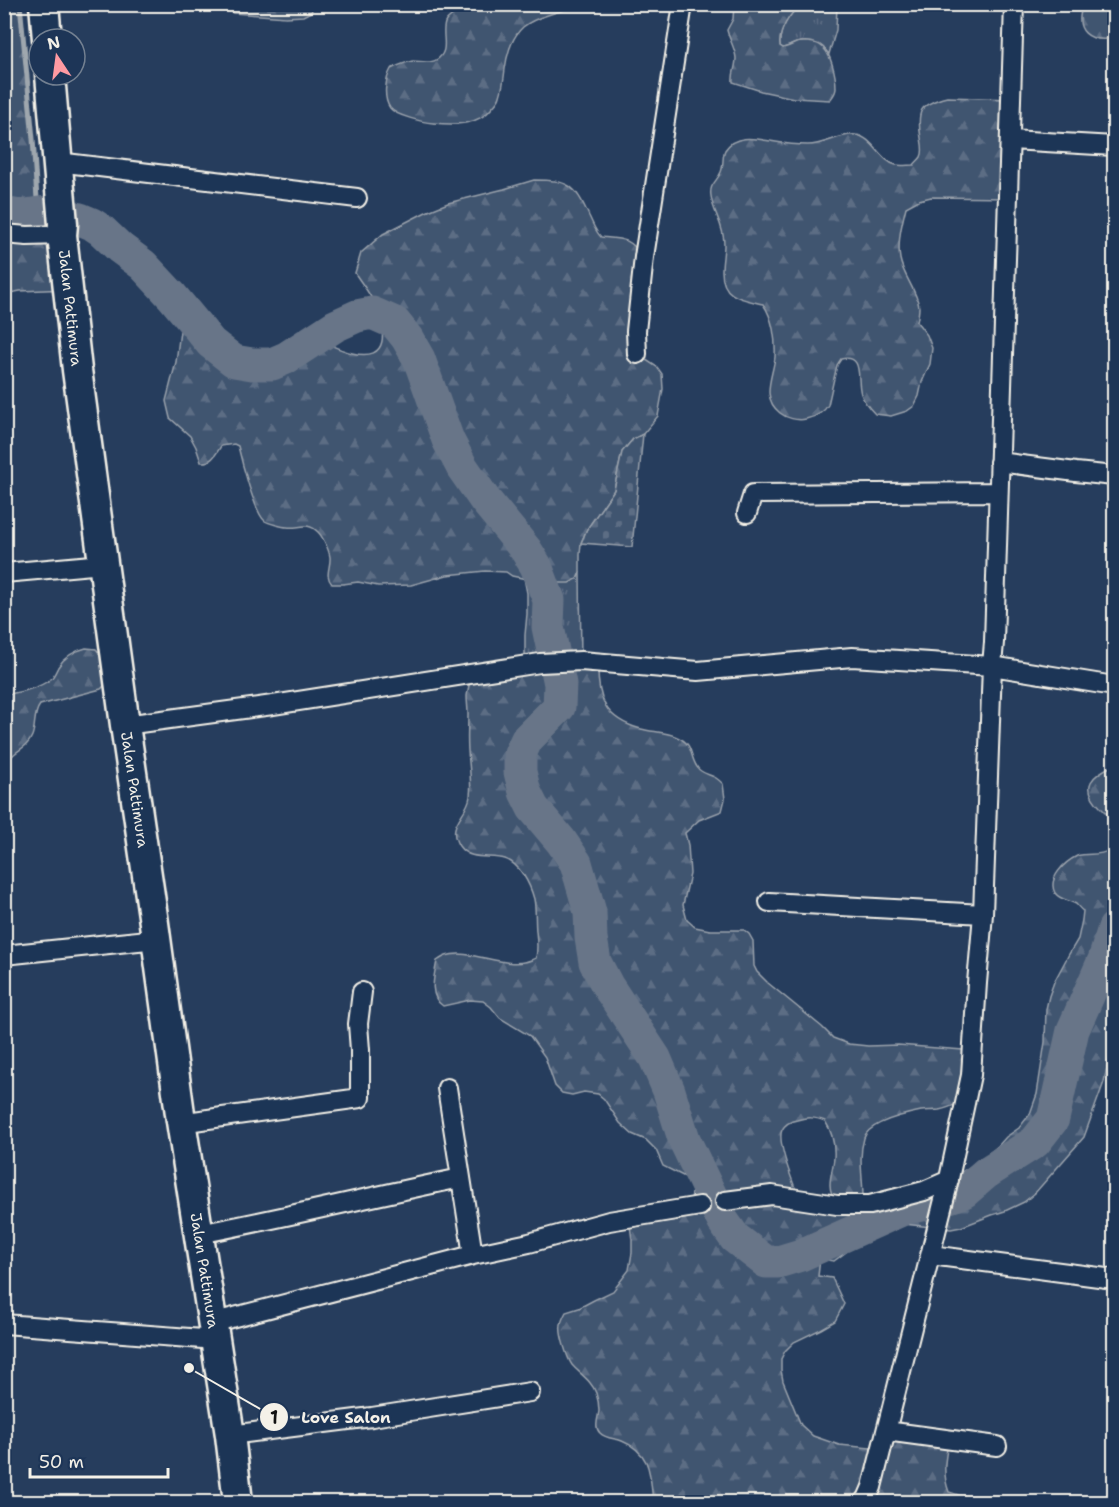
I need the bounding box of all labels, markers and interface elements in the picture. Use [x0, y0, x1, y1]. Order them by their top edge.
north arrow [27, 27, 87, 87]
text: N [45, 31, 62, 55]
street label: Jalan Pattimura [54, 249, 87, 368]
street label: Jalan Pattimura [116, 730, 153, 850]
street label: Jalan Pattimura [185, 1211, 223, 1330]
callout: Love Salon [259, 1400, 403, 1434]
text: 1 [270, 1406, 278, 1430]
text: Love Salon [301, 1407, 391, 1428]
scale bar [30, 1441, 168, 1479]
text: 50 m [39, 1450, 84, 1474]

